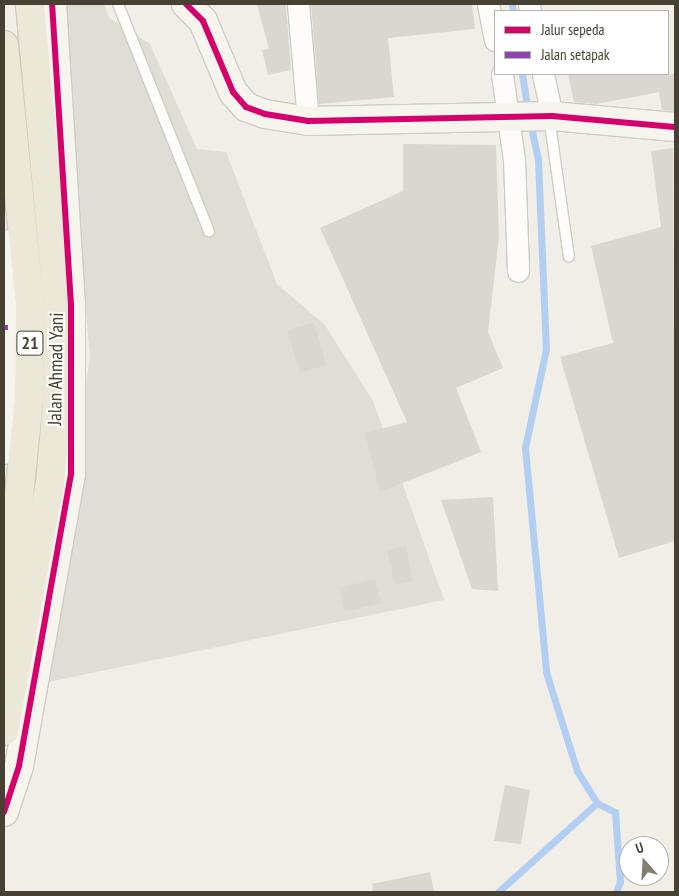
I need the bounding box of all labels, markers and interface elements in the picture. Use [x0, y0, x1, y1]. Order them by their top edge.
legend [494, 10, 669, 75]
text: Jalur sepeda [541, 20, 604, 39]
text: Jalan setapak [541, 45, 610, 64]
street label: Jalan Ahmad Yani [44, 312, 68, 426]
road number: 21 [16, 328, 44, 358]
north arrow [619, 836, 669, 886]
text: U [633, 838, 646, 857]

